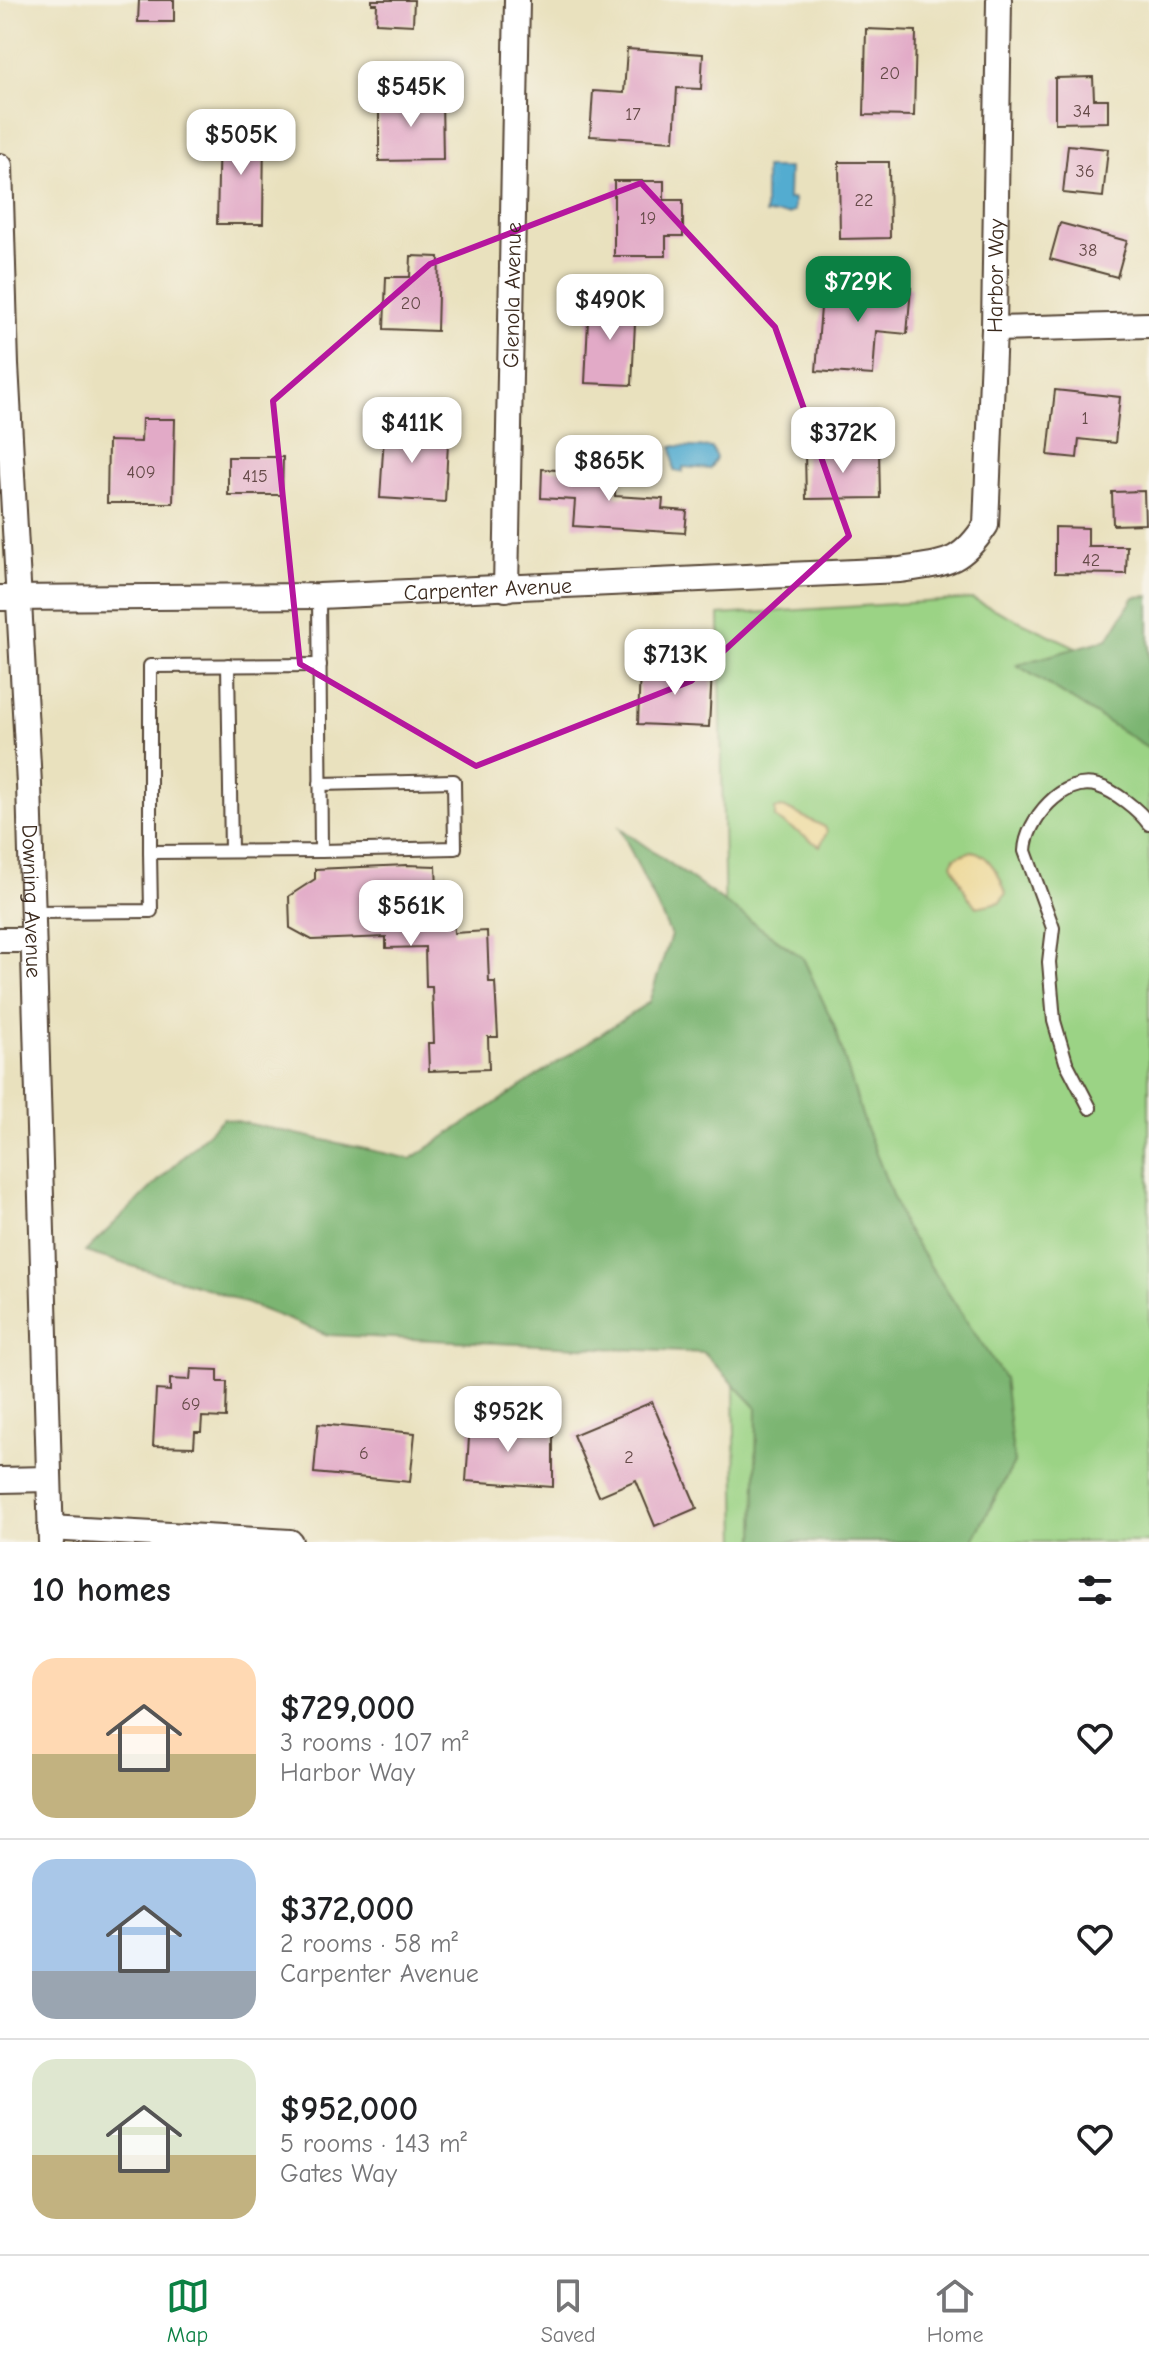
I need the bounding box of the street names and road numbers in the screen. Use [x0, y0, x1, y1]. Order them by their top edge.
street label: Harbor Way [982, 218, 1010, 333]
street label: Glenola Avenue [498, 222, 527, 368]
street label: Carpenter Avenue [403, 573, 573, 606]
street label: Downing Avenue [16, 824, 47, 979]

